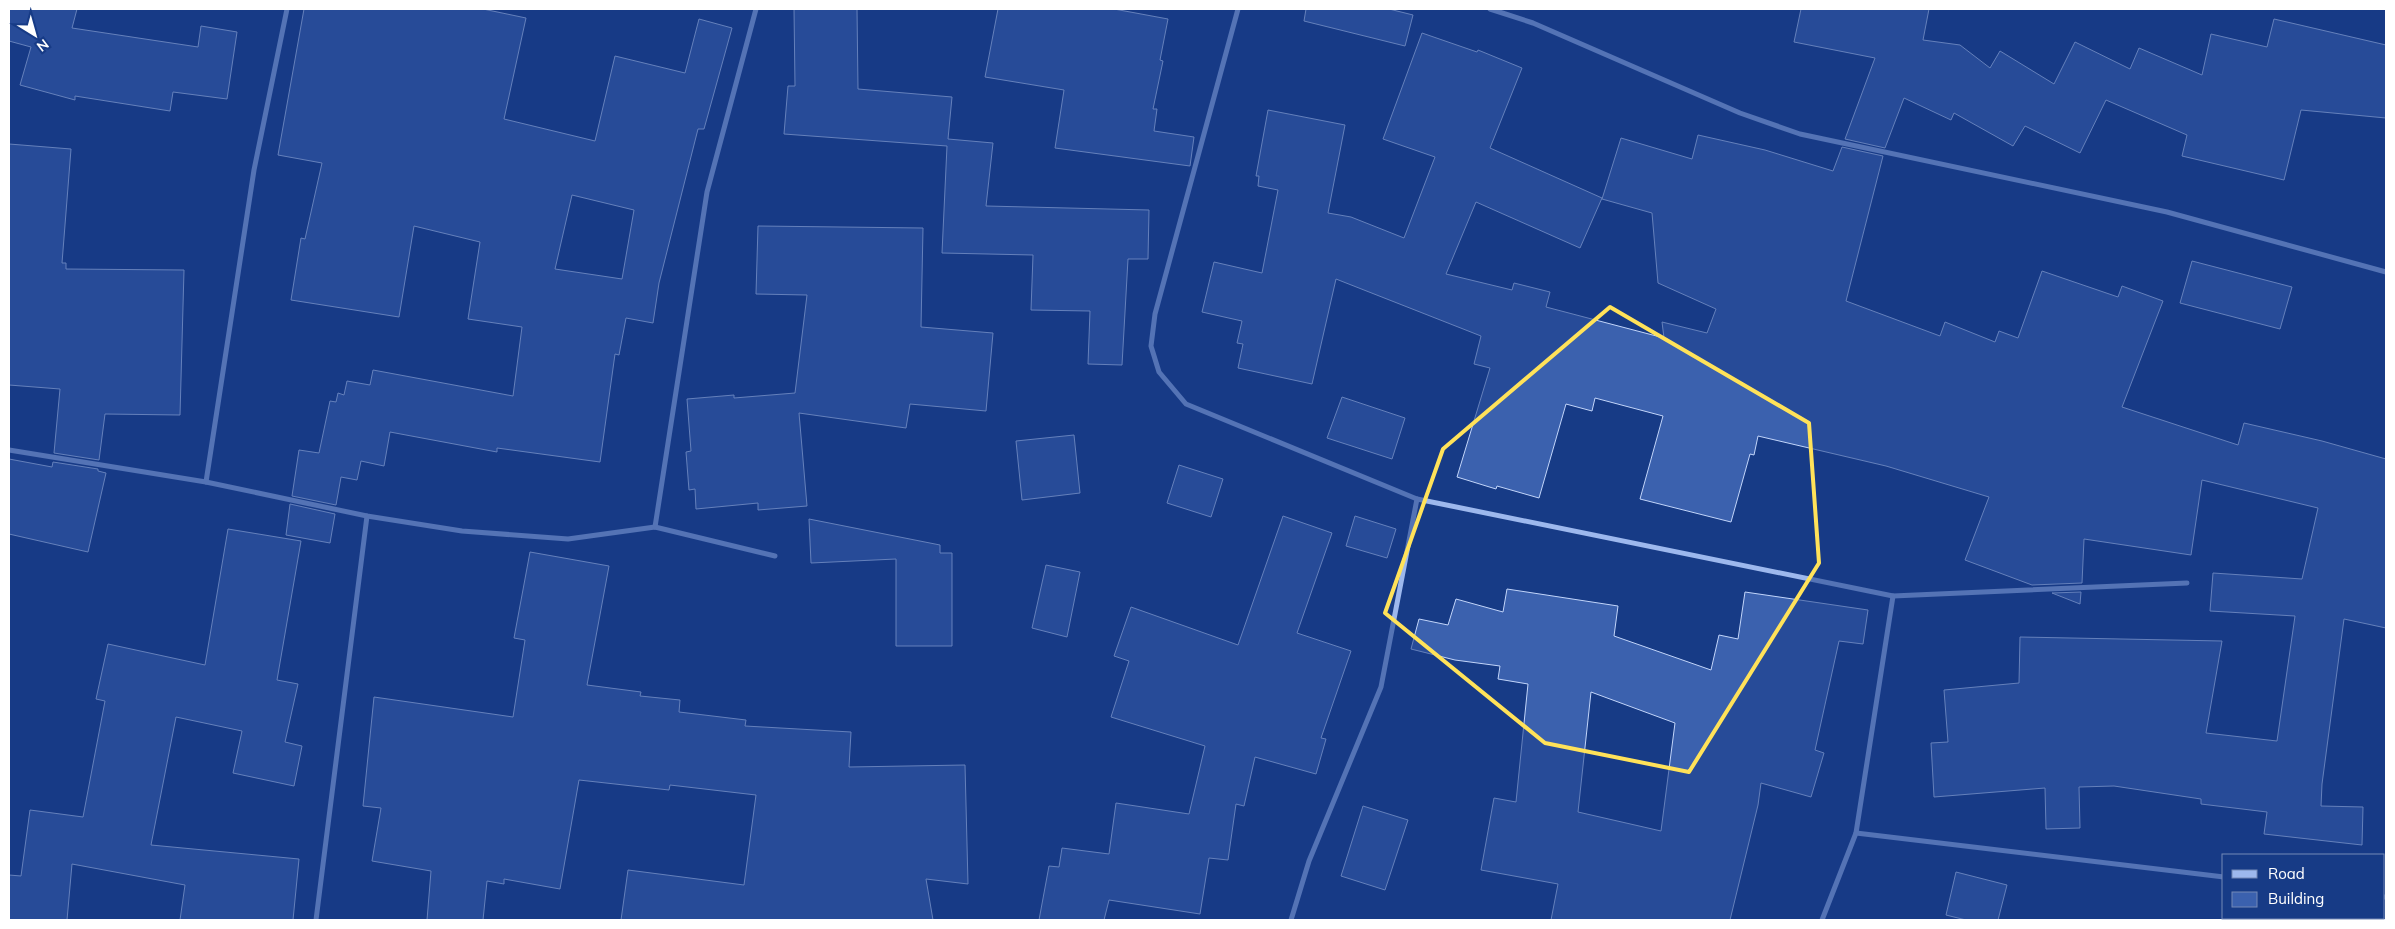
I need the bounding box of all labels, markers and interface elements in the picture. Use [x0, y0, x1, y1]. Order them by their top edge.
north arrow [10, 10, 60, 60]
text: N [33, 35, 52, 56]
legend [2222, 854, 2385, 919]
text: Road [2268, 864, 2305, 883]
text: Building [2268, 889, 2324, 908]

